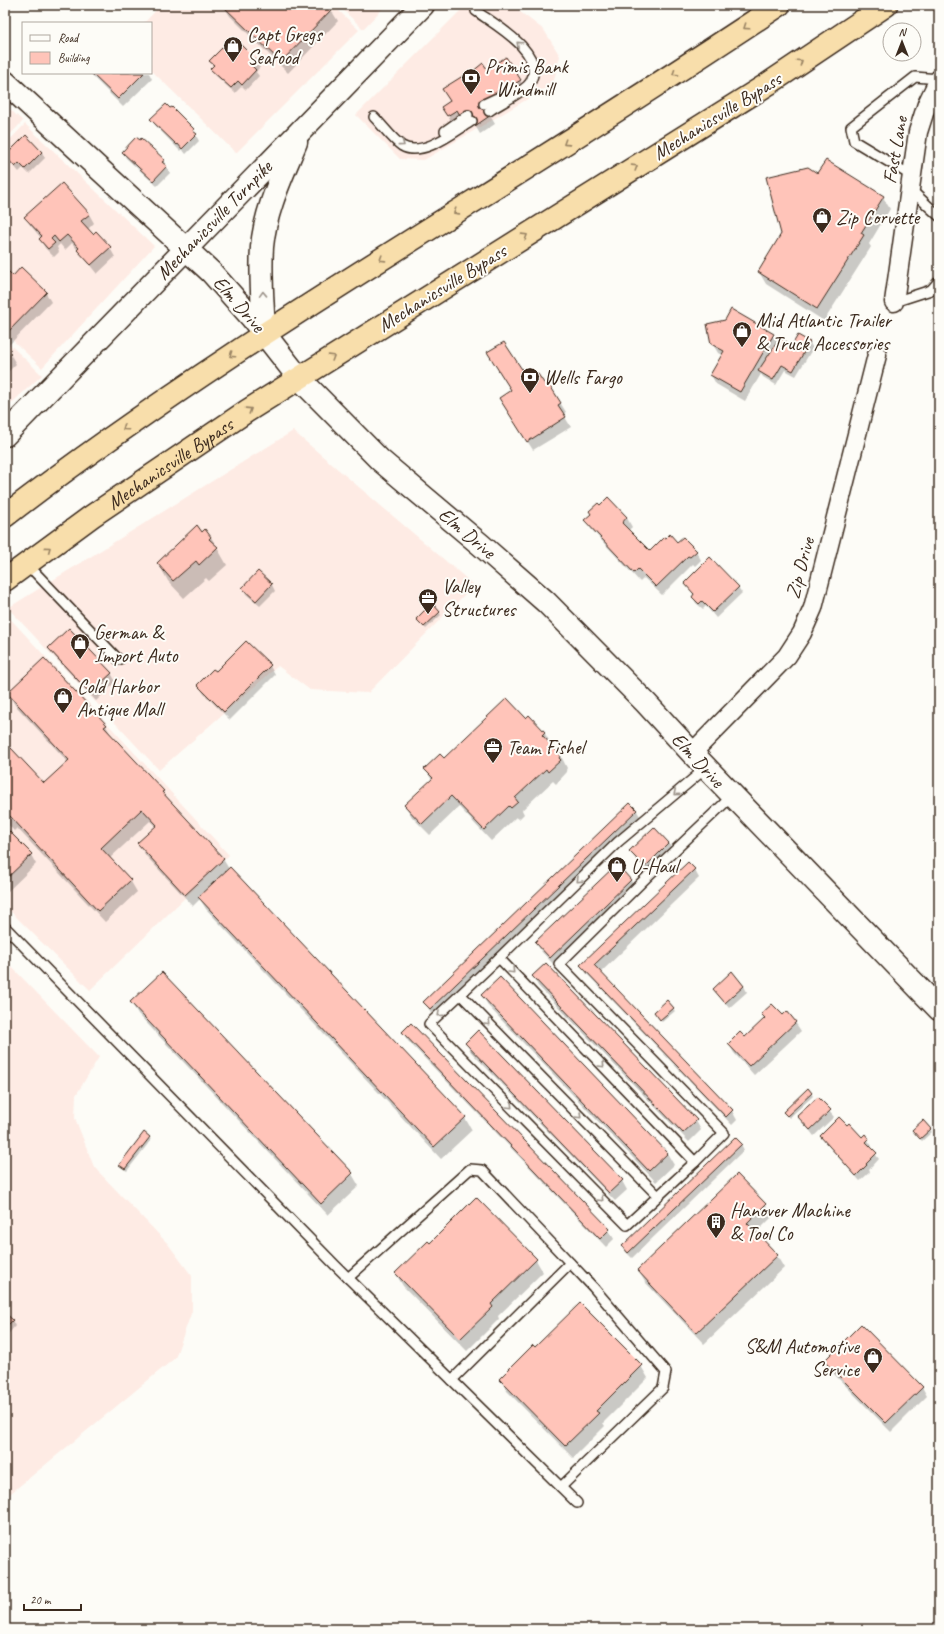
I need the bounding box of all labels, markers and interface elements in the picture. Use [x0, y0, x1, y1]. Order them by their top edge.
legend [22, 22, 152, 74]
place label: Capt Gregs Seafood [247, 22, 324, 70]
one-way arrow [743, 22, 750, 29]
north arrow [882, 22, 922, 62]
text: N [899, 25, 908, 39]
text: Road [58, 30, 80, 46]
shop icon: Capt Gregs Seafood [222, 35, 244, 63]
one-way arrow [516, 41, 524, 48]
text: Building [58, 50, 90, 66]
place label: Primis Bank - Windmill [485, 54, 570, 102]
one-way arrow [796, 60, 803, 67]
street label: Mechanicsville Bypass [648, 65, 788, 166]
bank icon: Primis Bank - Windmill [460, 67, 482, 95]
one-way arrow [672, 68, 679, 76]
street label: Fast Lane [877, 113, 913, 185]
one-way arrow [563, 138, 570, 146]
one-way arrow [397, 139, 404, 146]
street label: Mechanicsville Turnpike [151, 154, 278, 285]
one-way arrow [631, 165, 638, 172]
place label: Zip Corvette [836, 205, 921, 230]
shop icon: Zip Corvette [811, 206, 833, 234]
one-way arrow [453, 208, 460, 215]
one-way arrow [521, 234, 528, 241]
street label: Mechanicsville Bypass [373, 237, 513, 338]
one-way arrow [379, 254, 386, 262]
street label: Elm Drive [208, 271, 271, 339]
one-way arrow [259, 291, 267, 297]
place label: Mid Atlantic Trailer & Truck Accessories [756, 308, 893, 356]
shop icon: Mid Atlantic Trailer & Truck Accessories [731, 320, 753, 348]
one-way arrow [229, 350, 236, 358]
one-way arrow [328, 355, 335, 362]
place label: Wells Fargo [544, 365, 623, 390]
bank icon: Wells Fargo [519, 366, 541, 394]
one-way arrow [245, 407, 252, 415]
street label: Mechanicsville Bypass [102, 410, 239, 515]
one-way arrow [122, 423, 129, 430]
street label: Elm Drive [433, 502, 502, 565]
street label: Zip Drive [780, 533, 821, 601]
one-way arrow [43, 546, 50, 553]
place label: Valley Structures [442, 574, 518, 622]
office icon: Valley Structures [417, 587, 439, 615]
place label: German & Import Auto [94, 620, 179, 668]
shop icon: German & Import Auto [69, 632, 91, 660]
place label: Cold Harbor Antique Mall [77, 674, 166, 722]
shop icon: Cold Harbor Antique Mall [52, 686, 74, 714]
street label: Elm Drive [666, 727, 731, 794]
place label: Team Fishel [507, 735, 588, 760]
office icon: Team Fishel [482, 736, 504, 764]
one-way arrow [673, 789, 681, 796]
place label: U-Haul [631, 854, 682, 879]
shop icon: U-Haul [606, 855, 628, 883]
one-way arrow [576, 875, 584, 883]
one-way arrow [507, 966, 515, 974]
one-way arrow [438, 1009, 445, 1016]
one-way arrow [483, 1018, 491, 1026]
one-way arrow [597, 1060, 605, 1068]
one-way arrow [505, 1101, 513, 1109]
one-way arrow [574, 1111, 582, 1119]
one-way arrow [596, 1194, 604, 1202]
place label: Hanover Machine & Tool Co [730, 1198, 851, 1246]
building icon: Hanover Machine & Tool Co [705, 1211, 727, 1239]
place label: S&M Automotive Service [745, 1334, 860, 1382]
shop icon: S&M Automotive Service [862, 1346, 884, 1374]
scale bar [24, 1586, 81, 1612]
text: 20 m [30, 1592, 52, 1608]

